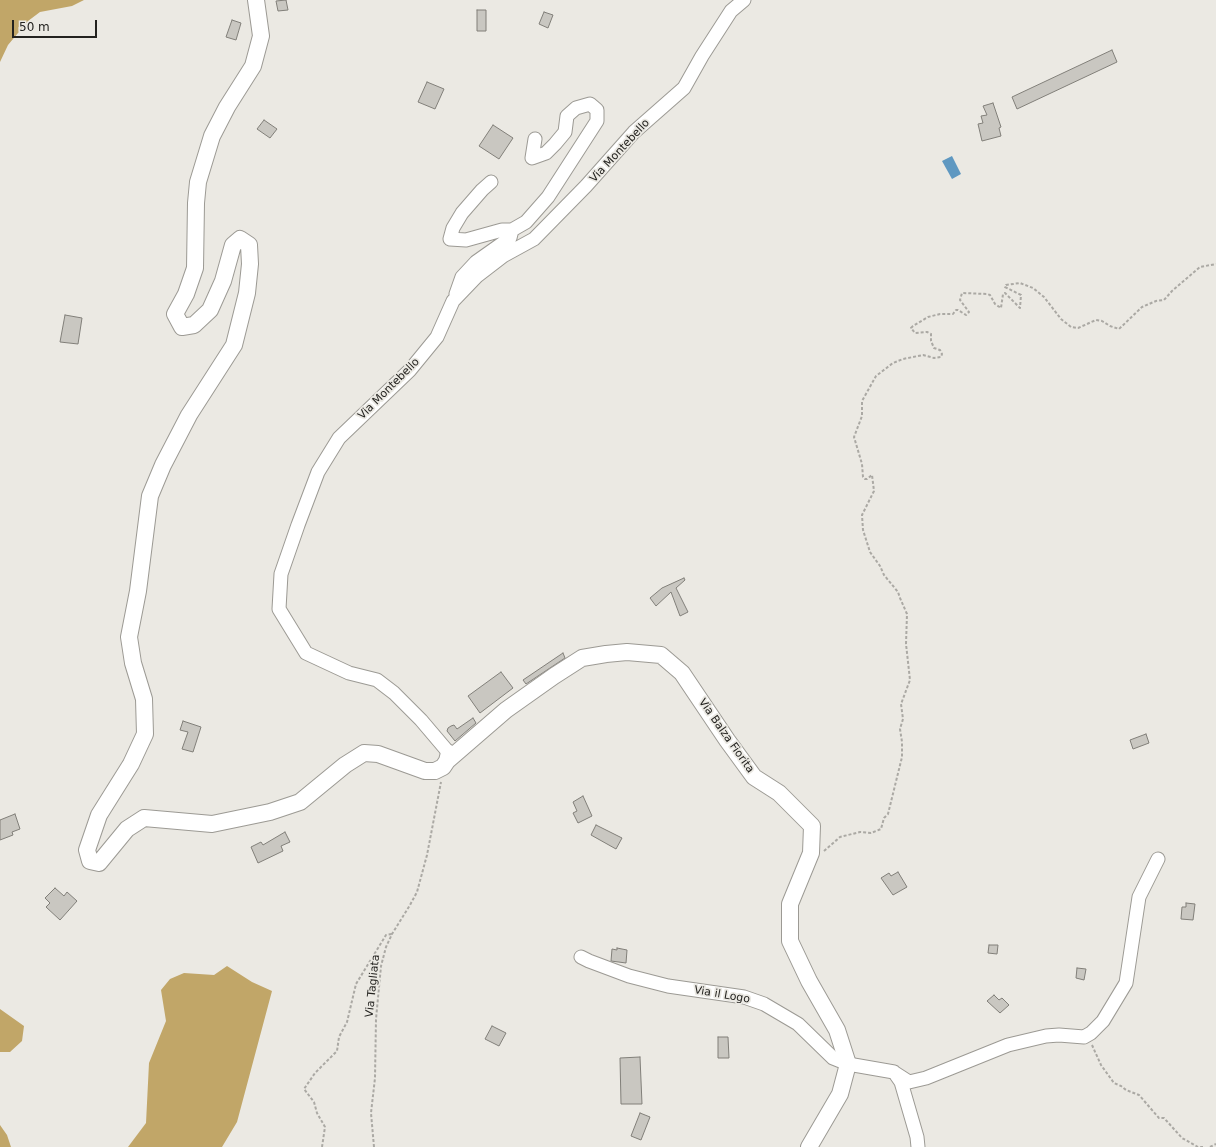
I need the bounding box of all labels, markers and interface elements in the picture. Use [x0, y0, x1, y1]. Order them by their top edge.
scale bar [14, 12, 99, 38]
text: 50 m [19, 20, 50, 34]
street label: Via Montebello [587, 117, 653, 185]
street label: Via Montebello [356, 356, 422, 422]
street label: Via Balza Fiorita [695, 696, 757, 776]
street label: Via Tagliata [363, 954, 383, 1018]
street label: Via il Logo [693, 984, 751, 1006]

